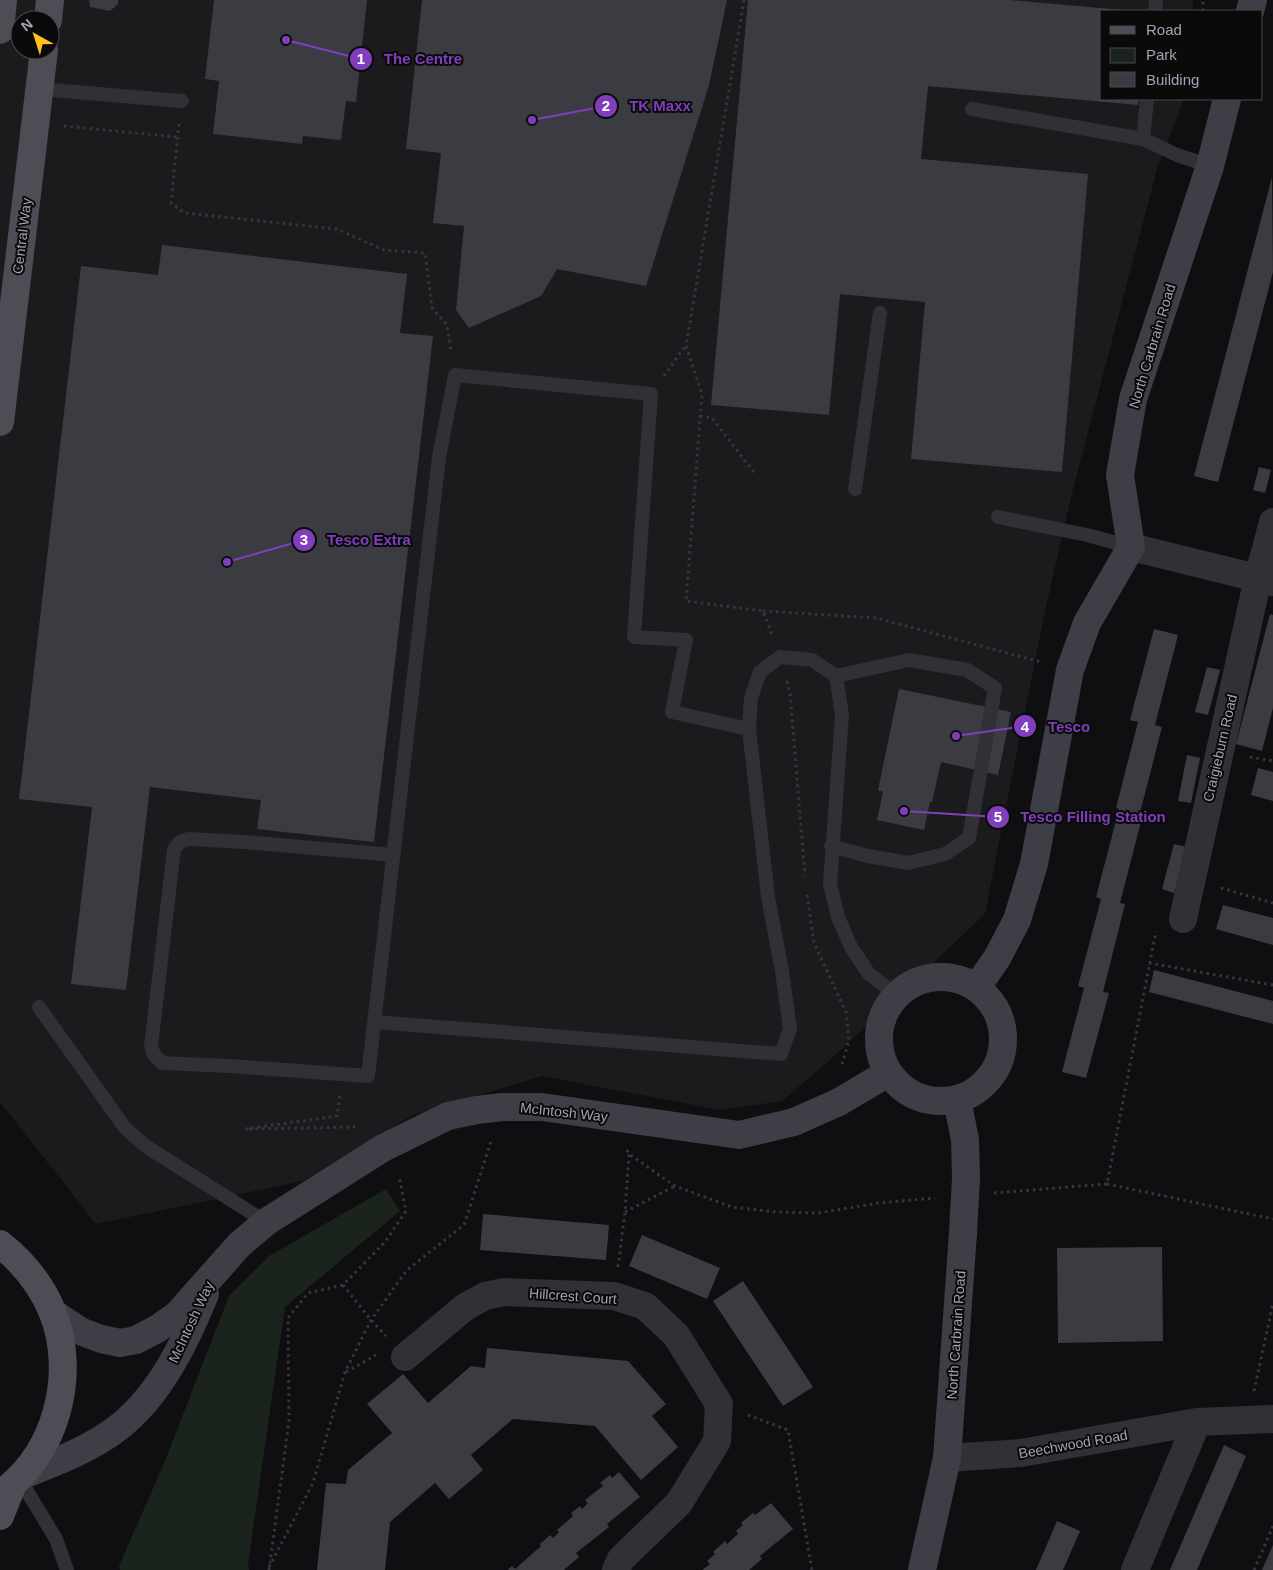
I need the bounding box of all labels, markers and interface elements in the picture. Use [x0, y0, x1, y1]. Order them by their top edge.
north arrow [10, 10, 60, 60]
legend [1100, 10, 1263, 100]
text: N [18, 15, 36, 34]
text: Road [1146, 21, 1182, 38]
callout: The Centre [348, 44, 472, 74]
text: Park [1146, 46, 1177, 63]
text: 1 [357, 50, 365, 67]
text: The Centre [384, 50, 462, 67]
text: Building [1146, 71, 1199, 88]
callout: TK Maxx [594, 91, 701, 121]
text: 2 [602, 97, 610, 114]
text: TK Maxx [629, 97, 691, 114]
street label: Central Way [9, 197, 35, 275]
street label: North Carbrain Road [1125, 282, 1179, 410]
callout: Tesco Extra [292, 525, 421, 555]
text: 3 [300, 531, 308, 548]
text: Tesco Extra [327, 531, 412, 548]
street label: Craigieburn Road [1200, 693, 1240, 803]
callout: Tesco [1013, 711, 1100, 741]
text: 4 [1021, 718, 1030, 735]
text: Tesco [1048, 718, 1090, 735]
callout: Tesco Filling Station [985, 802, 1176, 832]
text: 5 [994, 808, 1002, 825]
text: Tesco Filling Station [1020, 808, 1166, 825]
street label: McIntosh Way [519, 1099, 609, 1125]
street label: North Carbrain Road [944, 1270, 968, 1400]
street label: McIntosh Way [165, 1279, 217, 1365]
street label: Hillcrest Court [529, 1285, 618, 1307]
street label: Beechwood Road [1017, 1427, 1129, 1461]

